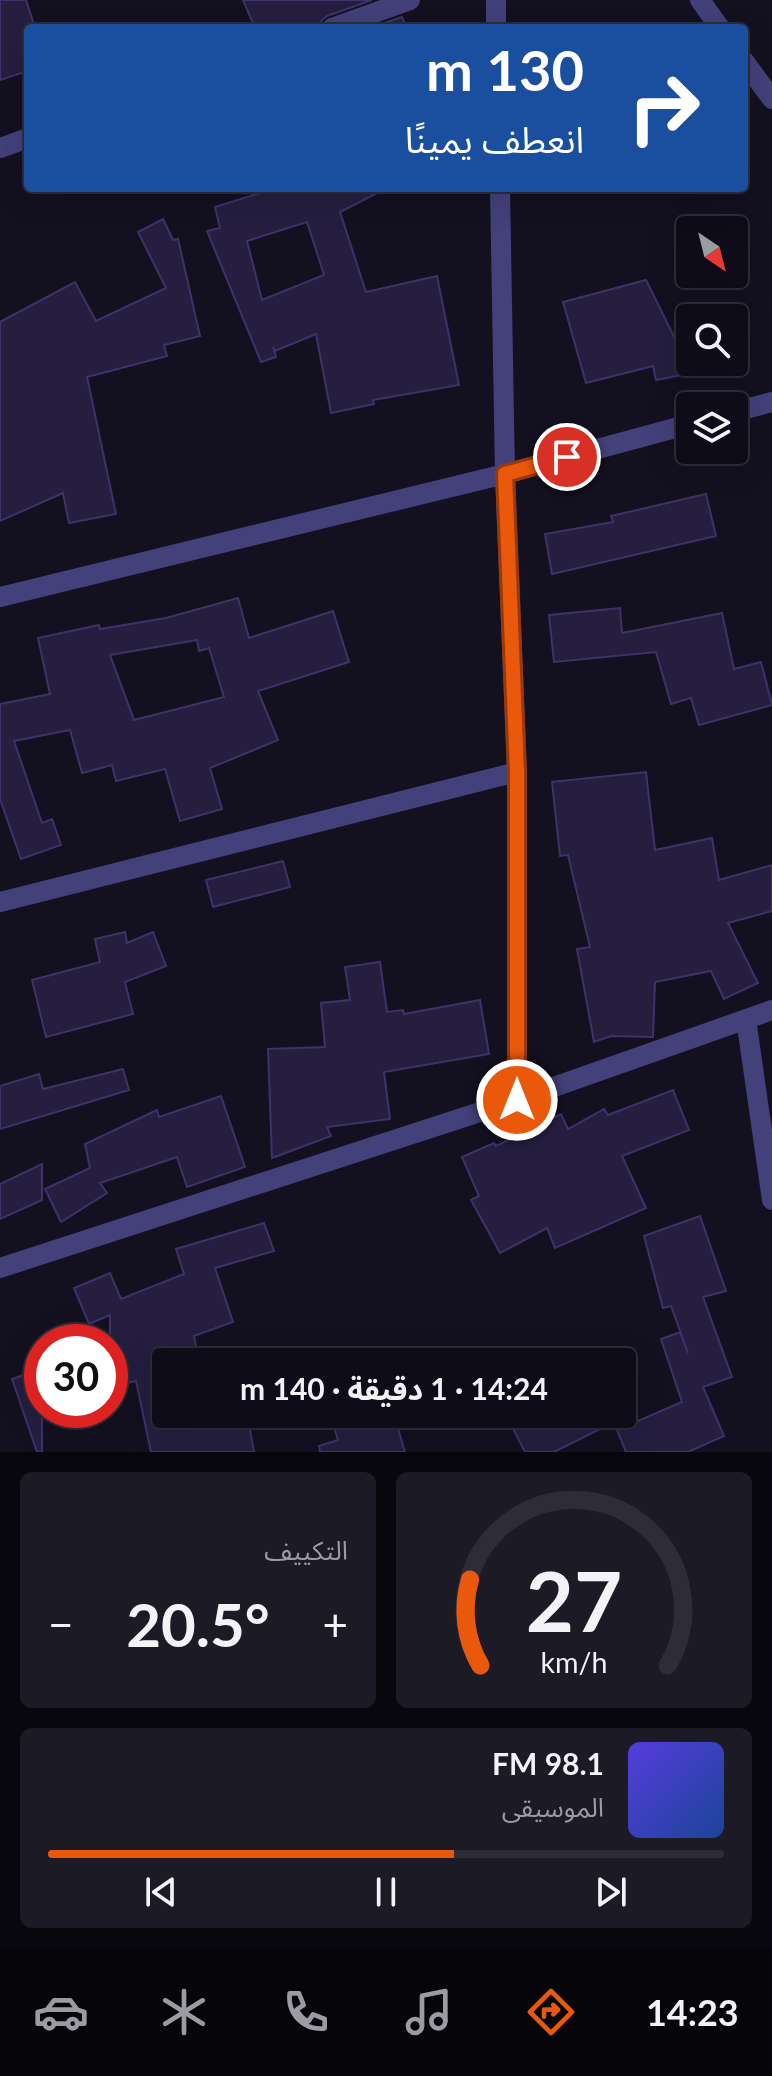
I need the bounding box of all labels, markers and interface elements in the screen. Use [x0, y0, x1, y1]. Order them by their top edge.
text: 130 m [426, 36, 584, 103]
icon: right [612, 56, 716, 160]
text: انعطف يمينًا [405, 117, 584, 161]
north arrow [676, 216, 748, 288]
map controls [676, 216, 748, 464]
button: search [676, 304, 748, 376]
button: layers [676, 392, 748, 464]
pin [533, 423, 601, 491]
icon: arrive [545, 435, 589, 479]
position arrow [475, 1058, 559, 1142]
speed limit sign: 30 [24, 1324, 128, 1428]
text: 14:24 · 1 دقيقة · 140 m [240, 1370, 548, 1406]
text: التكييف [264, 1534, 348, 1566]
text: 27 [526, 1550, 622, 1650]
text: 20.5° [126, 1588, 270, 1660]
text: − [48, 1598, 74, 1650]
text: + [322, 1598, 348, 1650]
text: km/h [541, 1645, 607, 1679]
text: 98.1 FM [492, 1745, 604, 1781]
text: الموسيقى [502, 1791, 604, 1823]
icon: previous [139, 1870, 183, 1914]
icon: pause [364, 1870, 408, 1914]
icon: next [589, 1870, 633, 1914]
icon: car [33, 1984, 89, 2040]
icon: climate [156, 1984, 212, 2040]
icon: phone [278, 1984, 334, 2040]
icon: music [401, 1984, 457, 2040]
icon: directions [523, 1984, 579, 2040]
text: 14:23 [646, 1990, 739, 2034]

